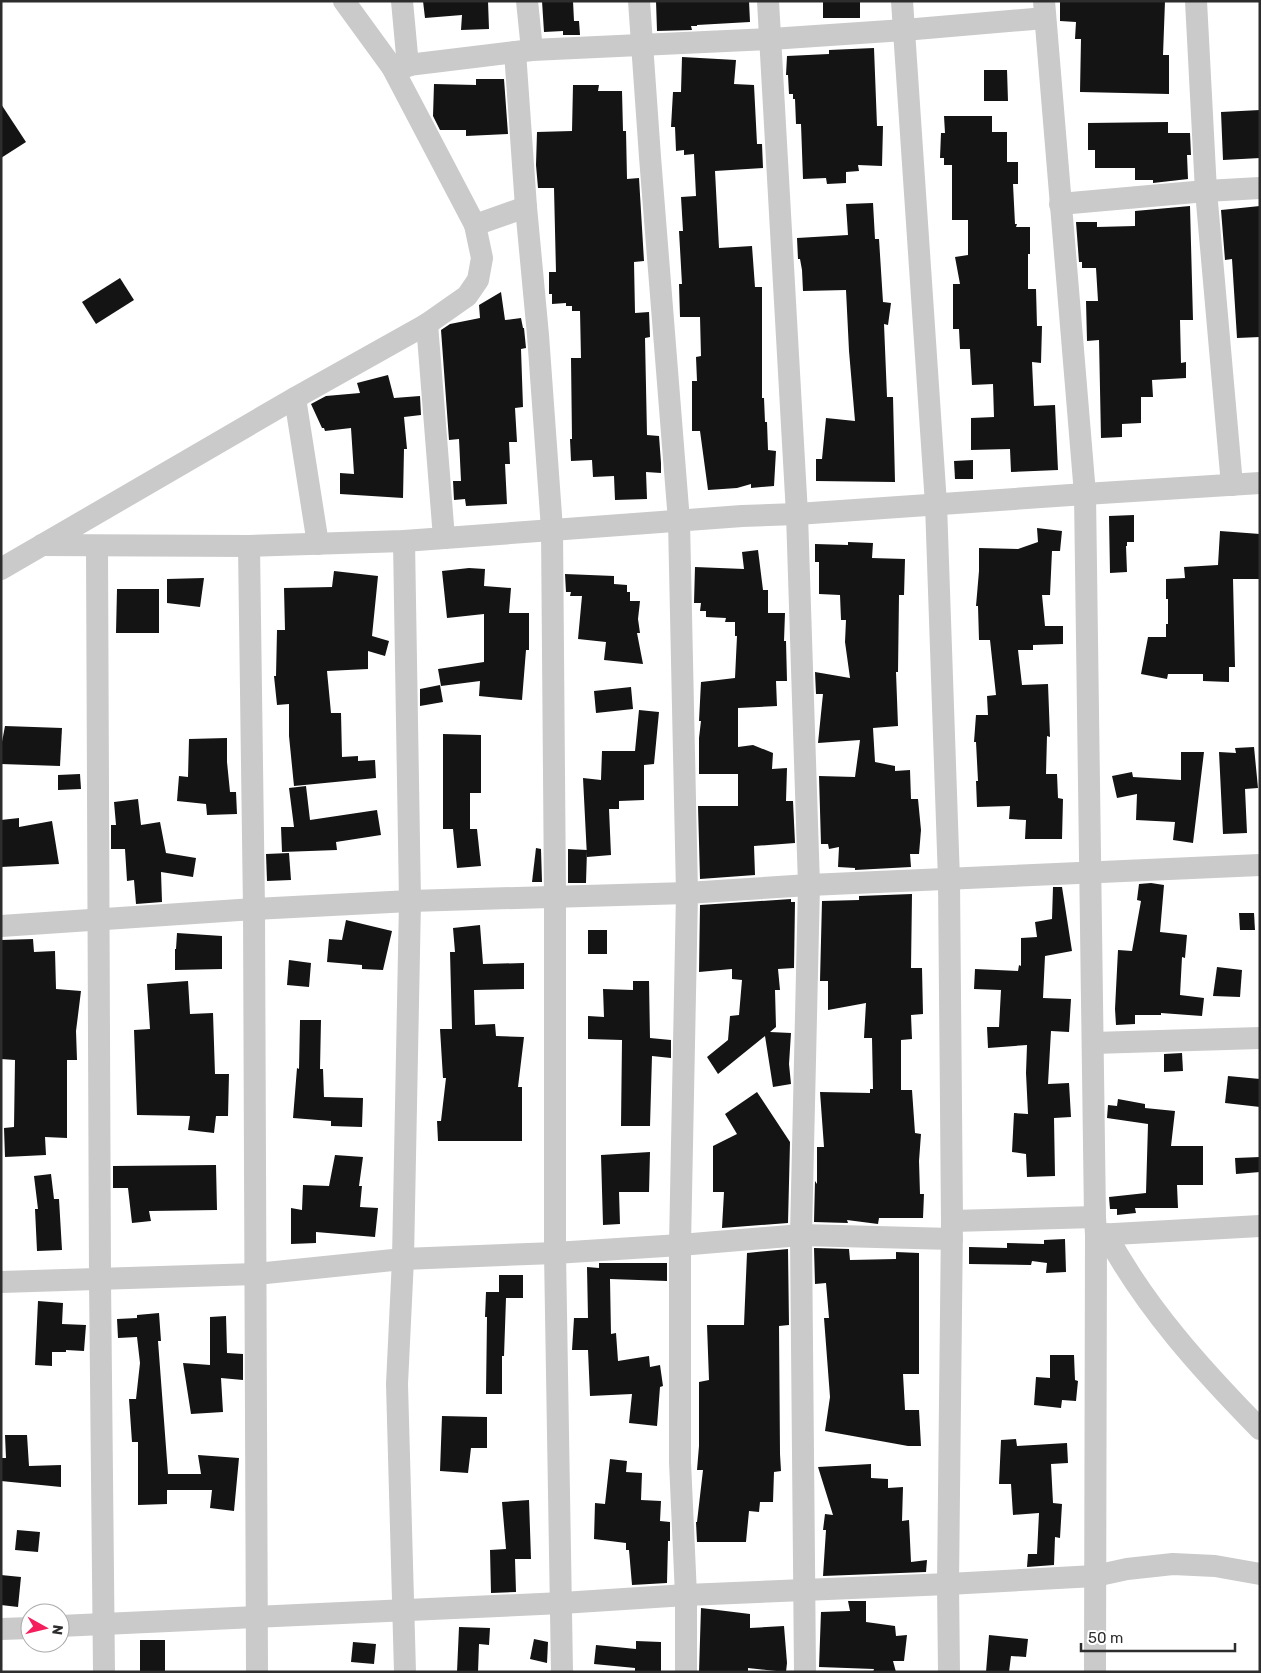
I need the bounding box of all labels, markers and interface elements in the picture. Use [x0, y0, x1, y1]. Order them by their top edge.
north arrow [20, 1603, 70, 1653]
scale bar [1081, 1620, 1235, 1652]
text: N [48, 1624, 66, 1636]
text: 50 m [1088, 1629, 1123, 1647]

